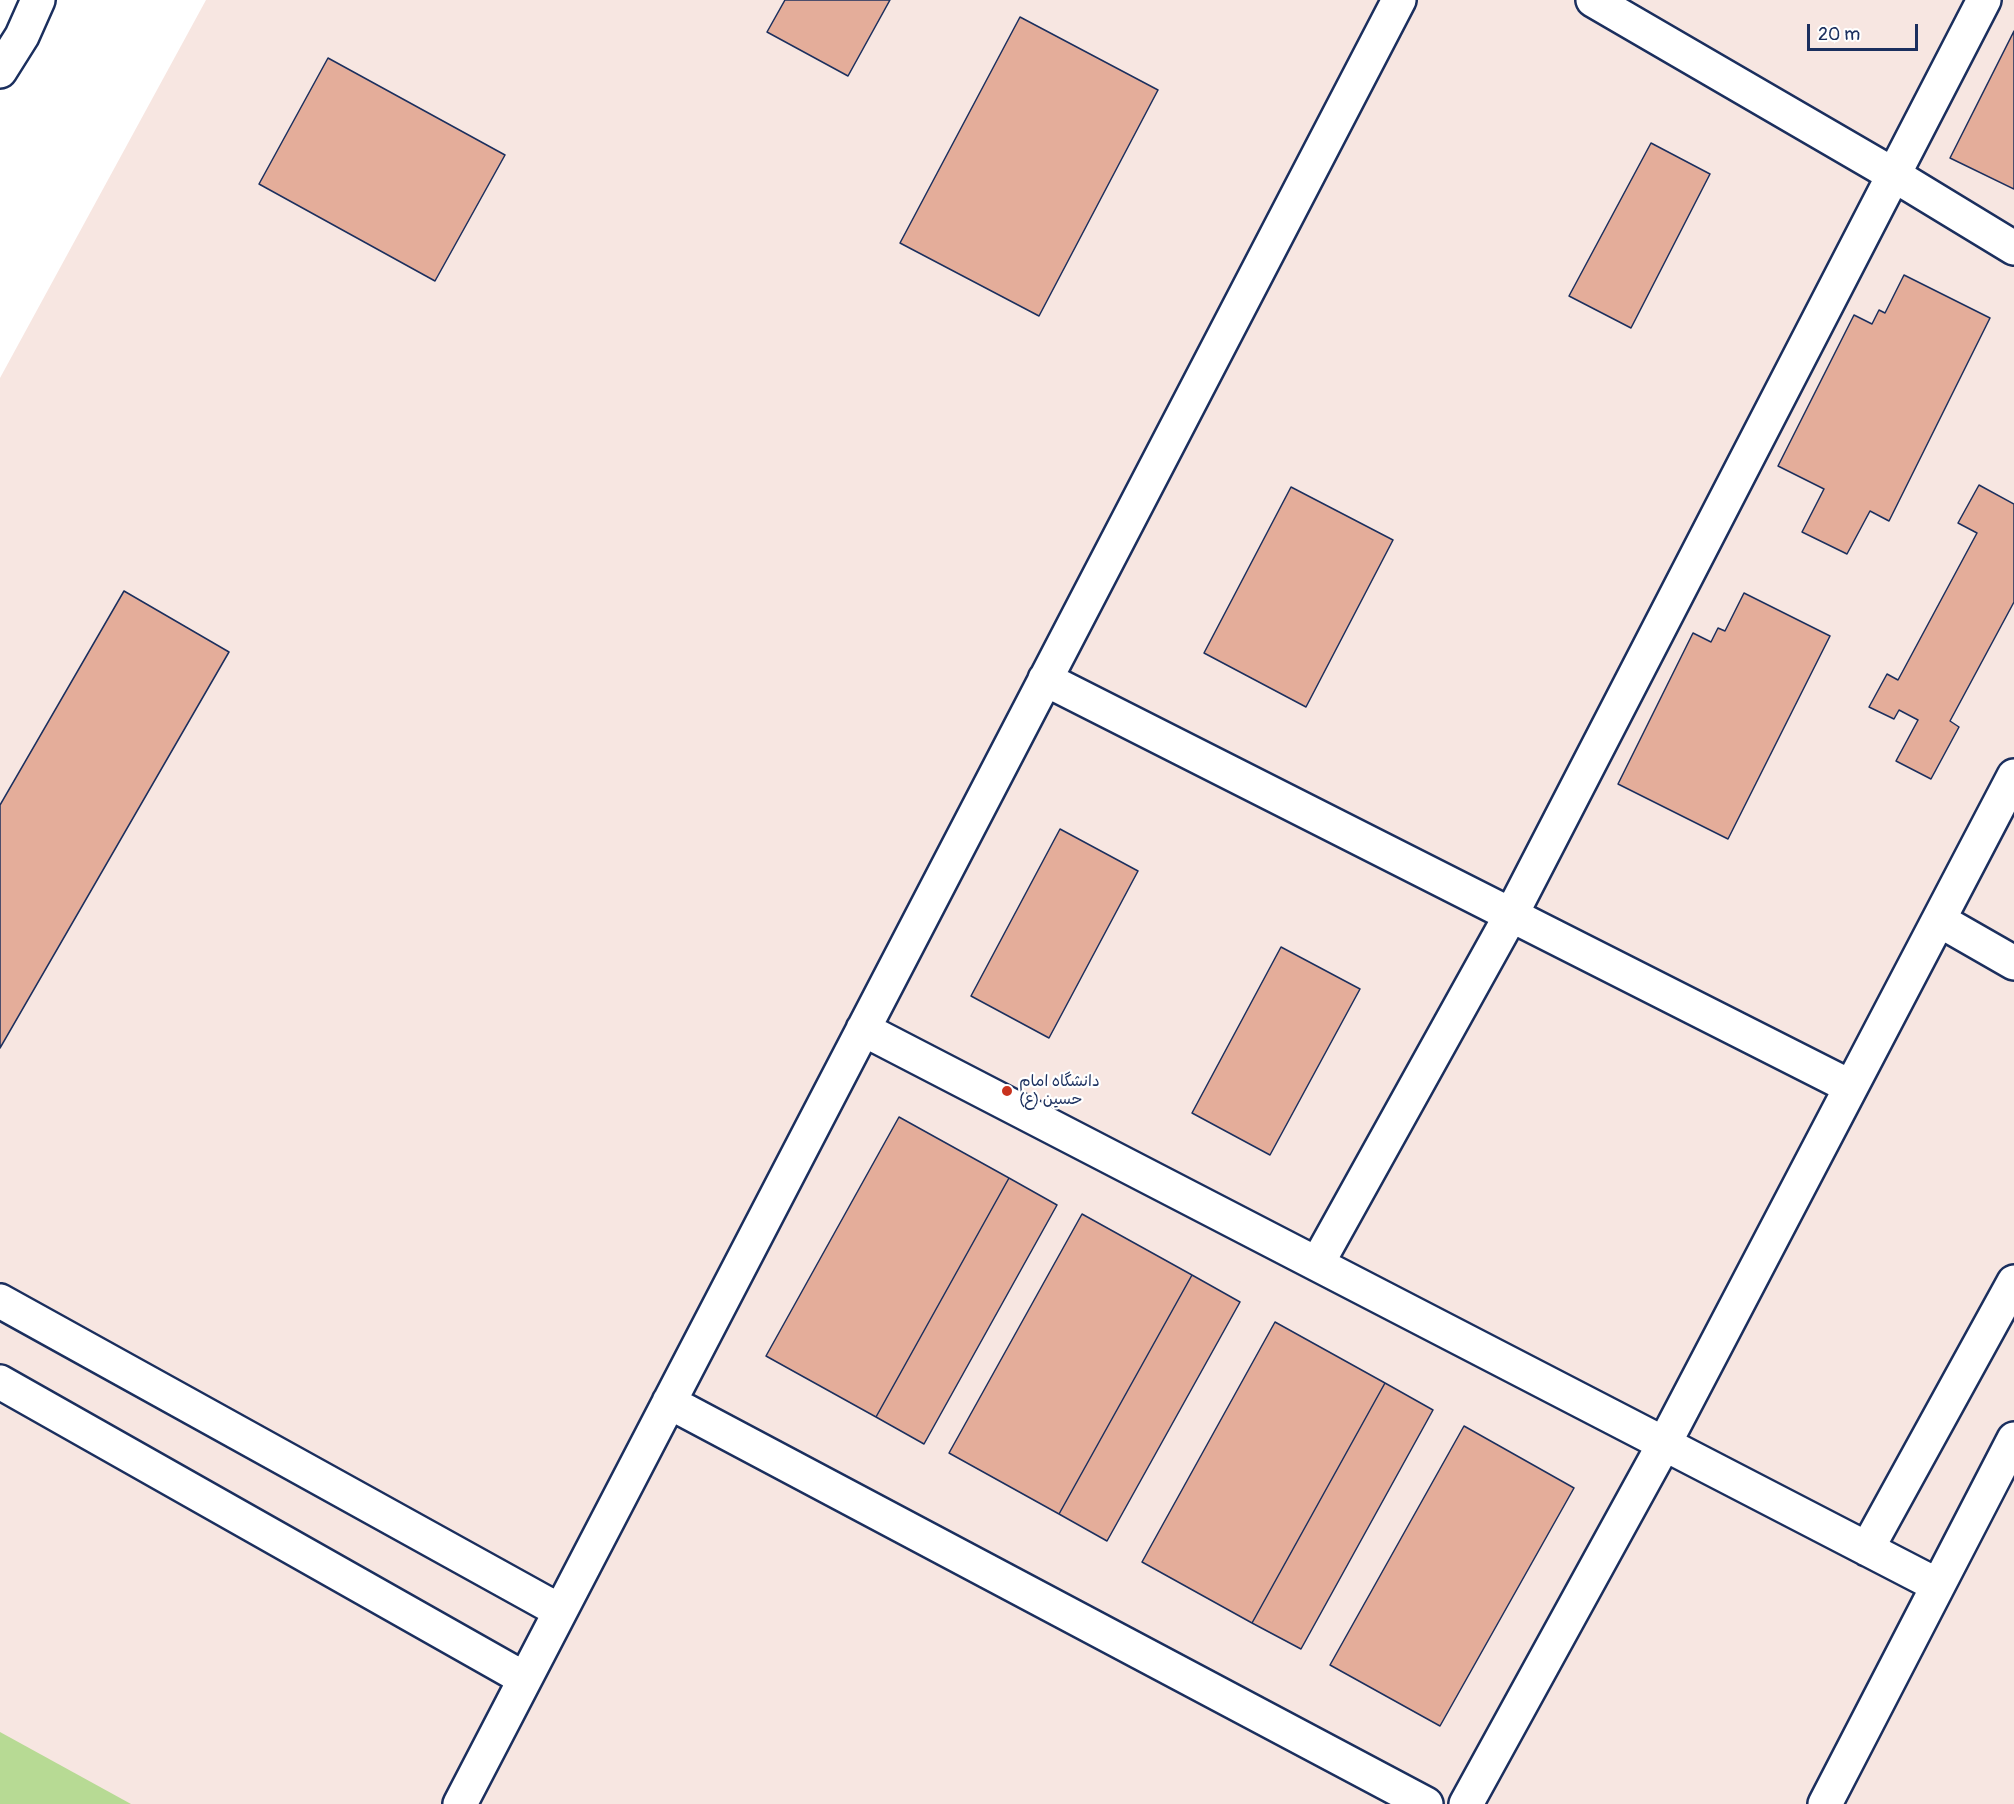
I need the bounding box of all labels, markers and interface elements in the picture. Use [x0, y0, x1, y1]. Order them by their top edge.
scale bar [1810, 12, 1921, 50]
text: 20 m [1818, 23, 1860, 46]
place label: دانشگاه امام حسین (ع) [1019, 1072, 1100, 1110]
marker: دانشگاه امام حسین (ع) [1000, 1084, 1014, 1098]

